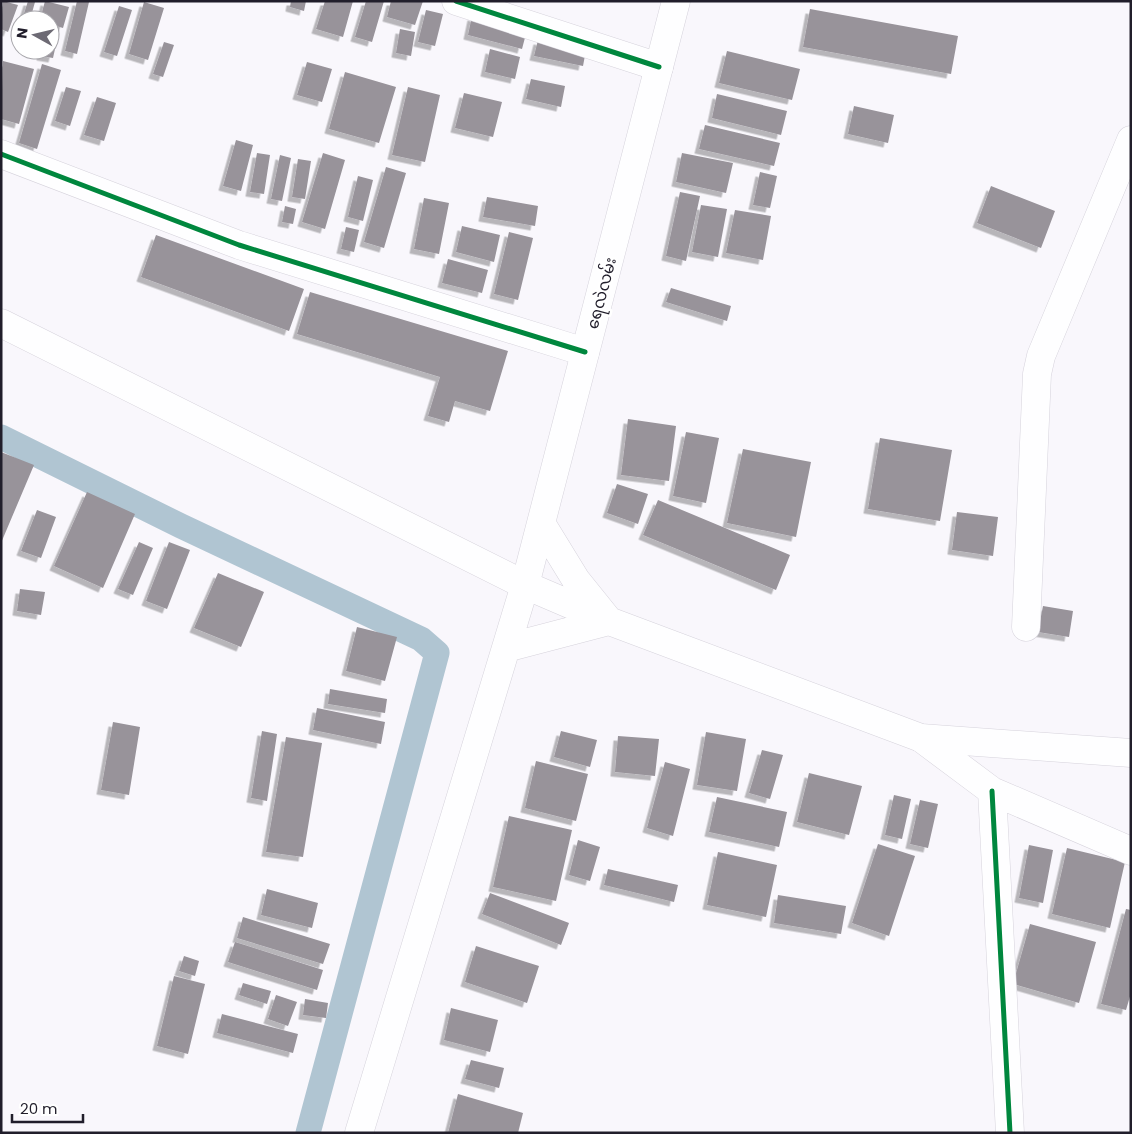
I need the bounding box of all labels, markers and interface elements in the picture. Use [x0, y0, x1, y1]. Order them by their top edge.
north arrow [10, 10, 60, 60]
text: N [11, 27, 33, 40]
street label: ရေလဲလမ်း [581, 255, 624, 332]
scale bar [12, 1092, 84, 1124]
text: 20 m [20, 1098, 58, 1119]

